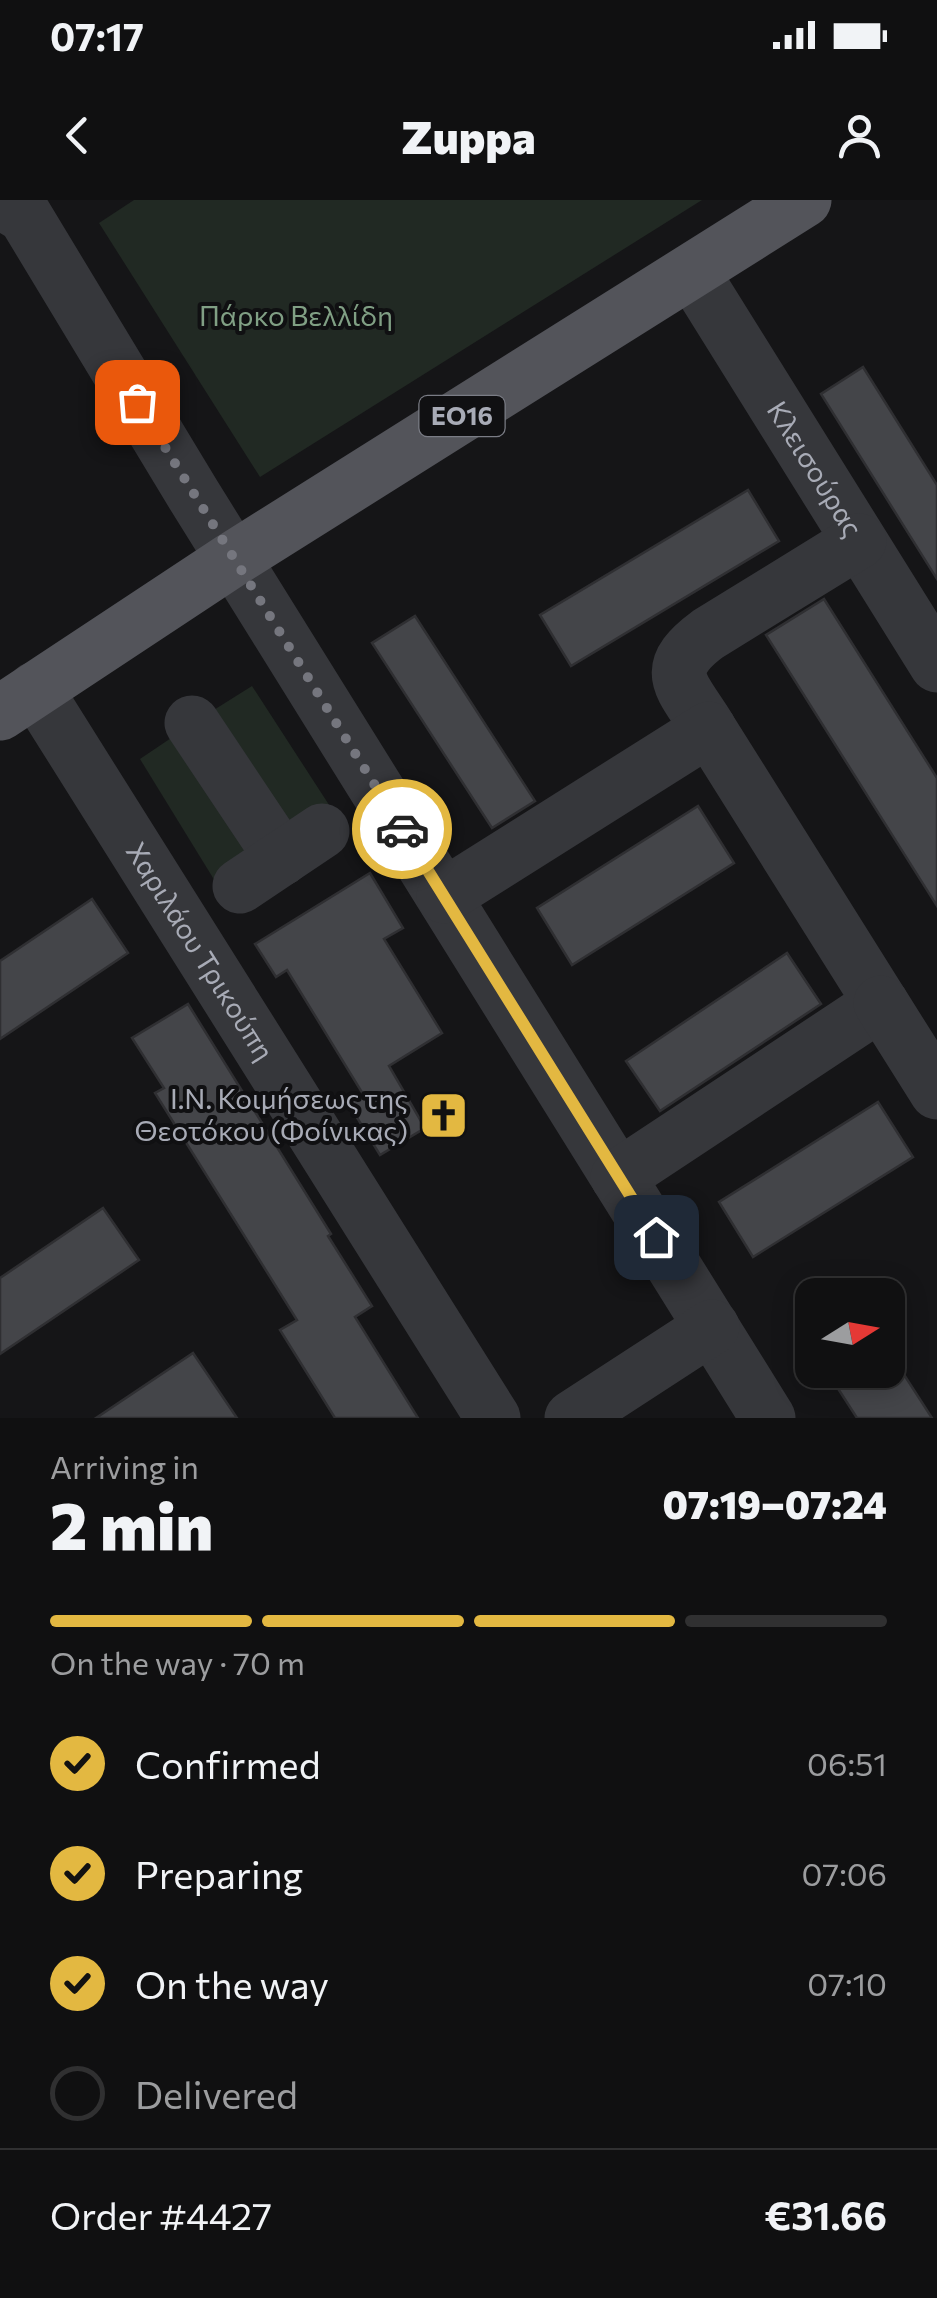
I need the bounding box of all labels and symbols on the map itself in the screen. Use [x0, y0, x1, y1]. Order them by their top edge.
park label: Πάρκο Βελλίδη [199, 298, 393, 332]
pin [95, 360, 180, 445]
street label: Κλεισούρας [761, 394, 871, 542]
road number: ΕΟ16 [420, 396, 504, 436]
courier [352, 779, 452, 879]
street label: Χαριλάου Τρικούπη [120, 836, 282, 1066]
place label: Ι.Ν. Κοιμήσεως της Θεοτόκου (Φοίνικας) [135, 1081, 408, 1147]
church icon: Ι.Ν. Κοιμήσεως της Θεοτόκου (Φοίνικας) [417, 1089, 469, 1141]
pin [614, 1195, 699, 1280]
north arrow [795, 1278, 905, 1388]

